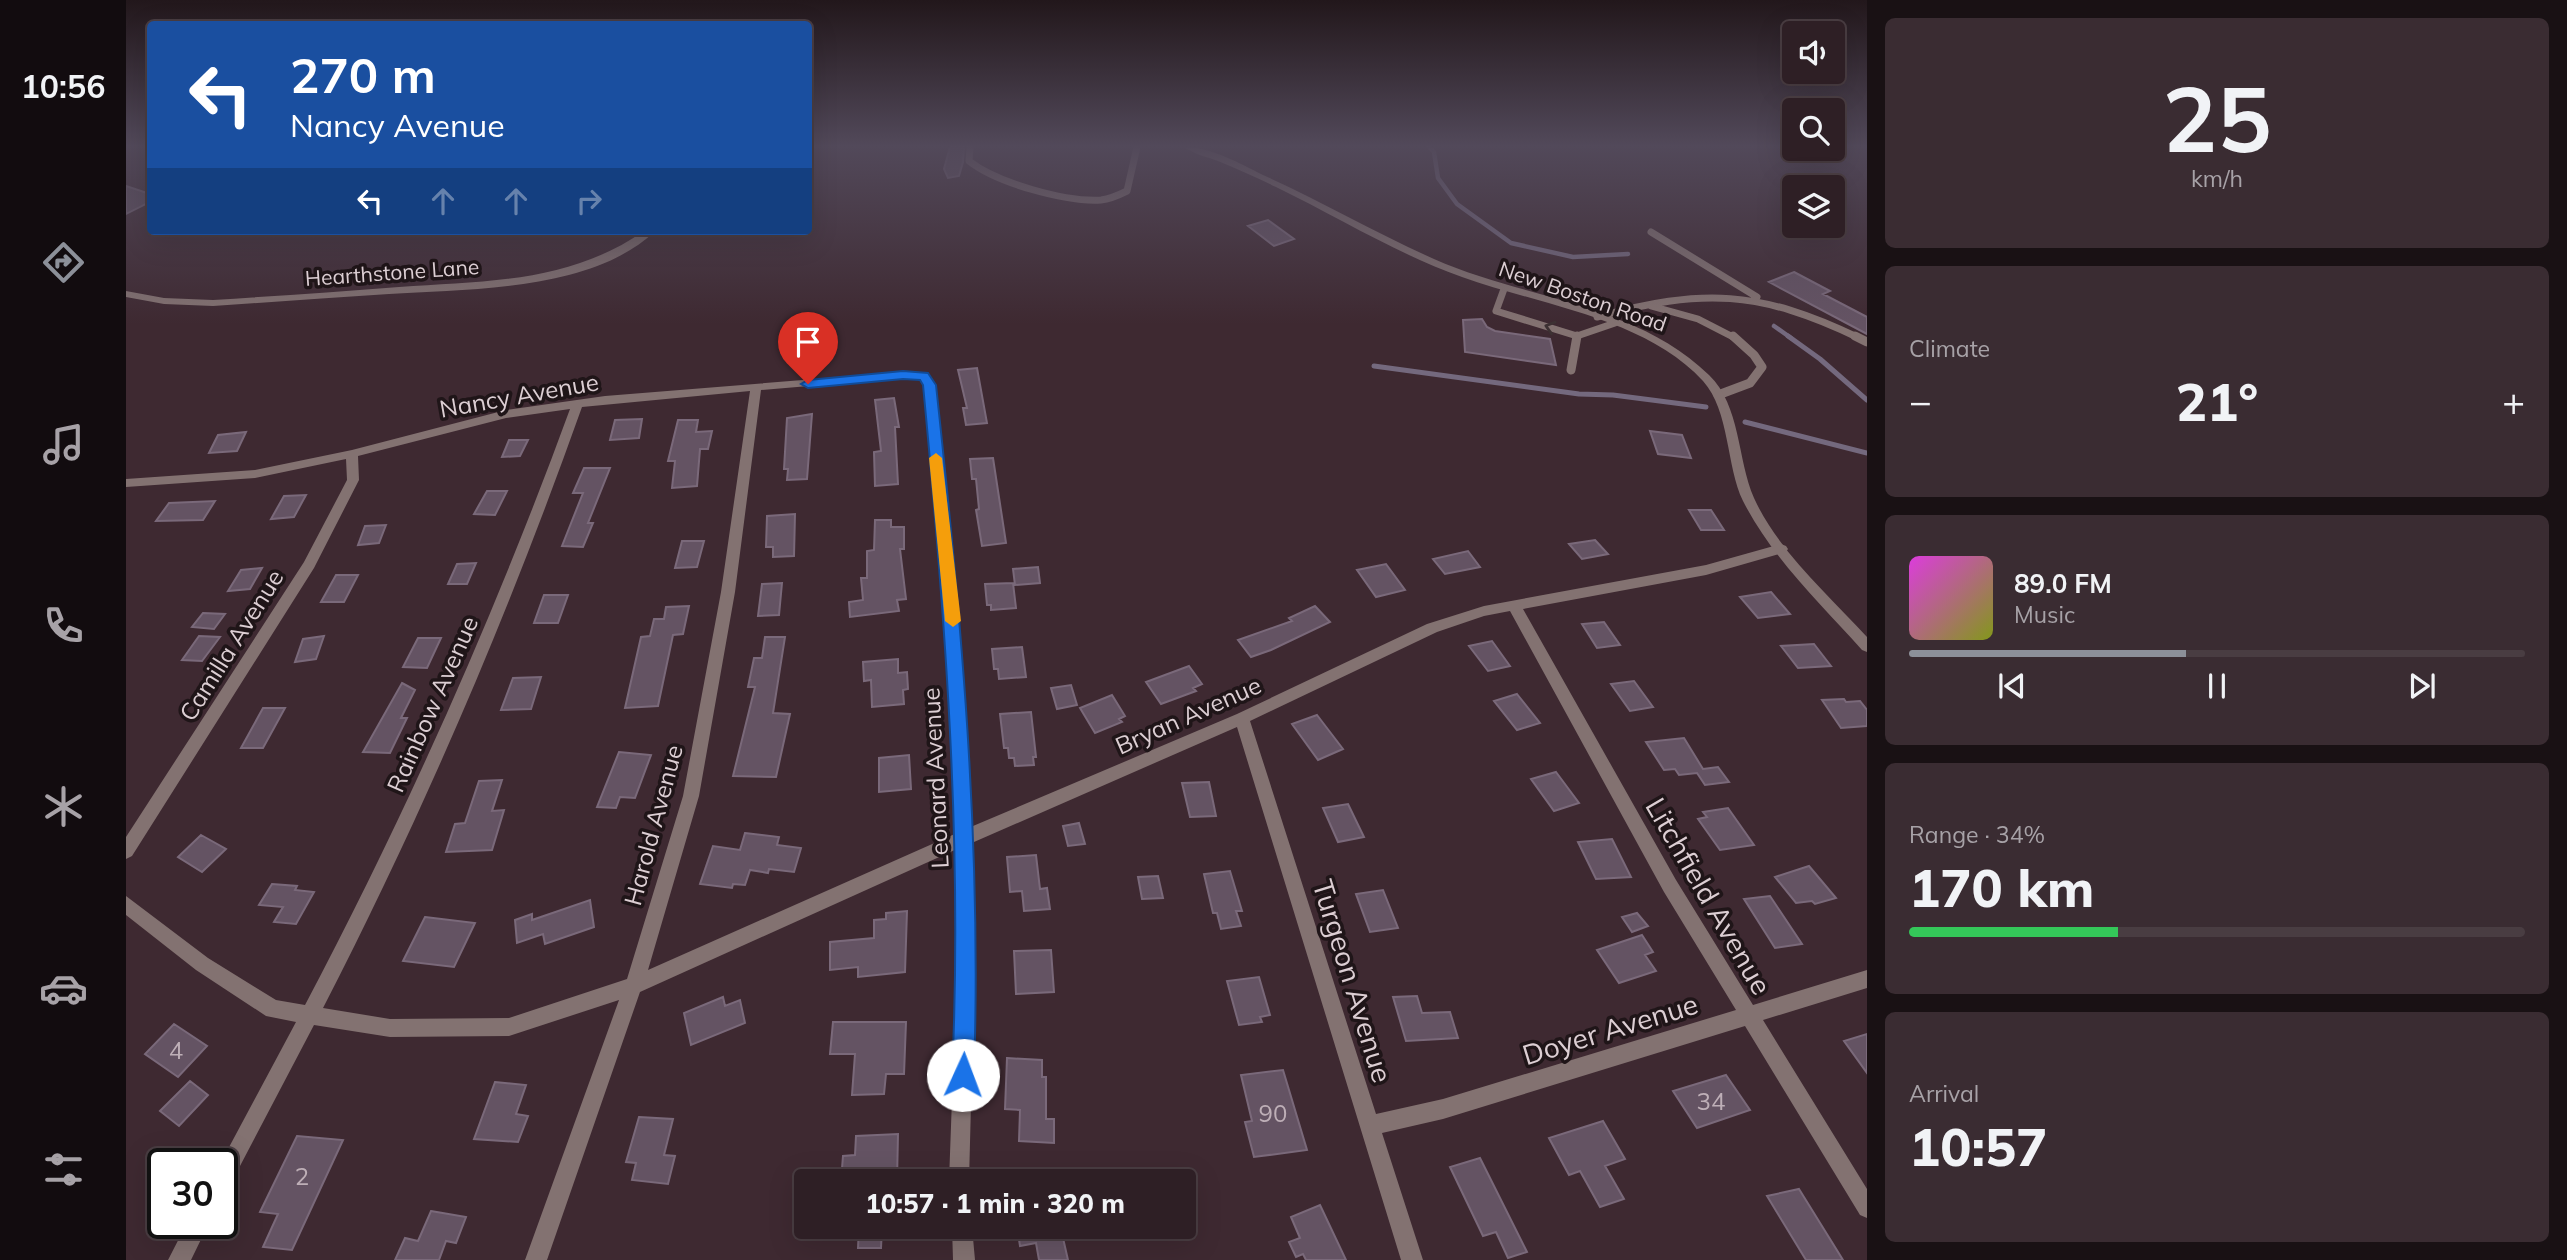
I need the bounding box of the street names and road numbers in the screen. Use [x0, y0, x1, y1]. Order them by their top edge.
street label: Hearthstone Lane [304, 253, 480, 291]
street label: New Boston Road [1496, 255, 1670, 337]
street label: Nancy Avenue [437, 366, 601, 424]
street label: Camilla Avenue [172, 564, 290, 726]
street label: Rainbow Avenue [380, 611, 484, 797]
street label: Bryan Avenue [1110, 669, 1266, 761]
street label: Leonard Avenue [915, 687, 955, 869]
street label: Harold Avenue [617, 741, 689, 909]
street label: Litchfield Avenue [1638, 791, 1780, 1001]
street label: Turgeon Avenue [1306, 875, 1400, 1087]
street label: Doyer Avenue [1518, 986, 1702, 1072]

